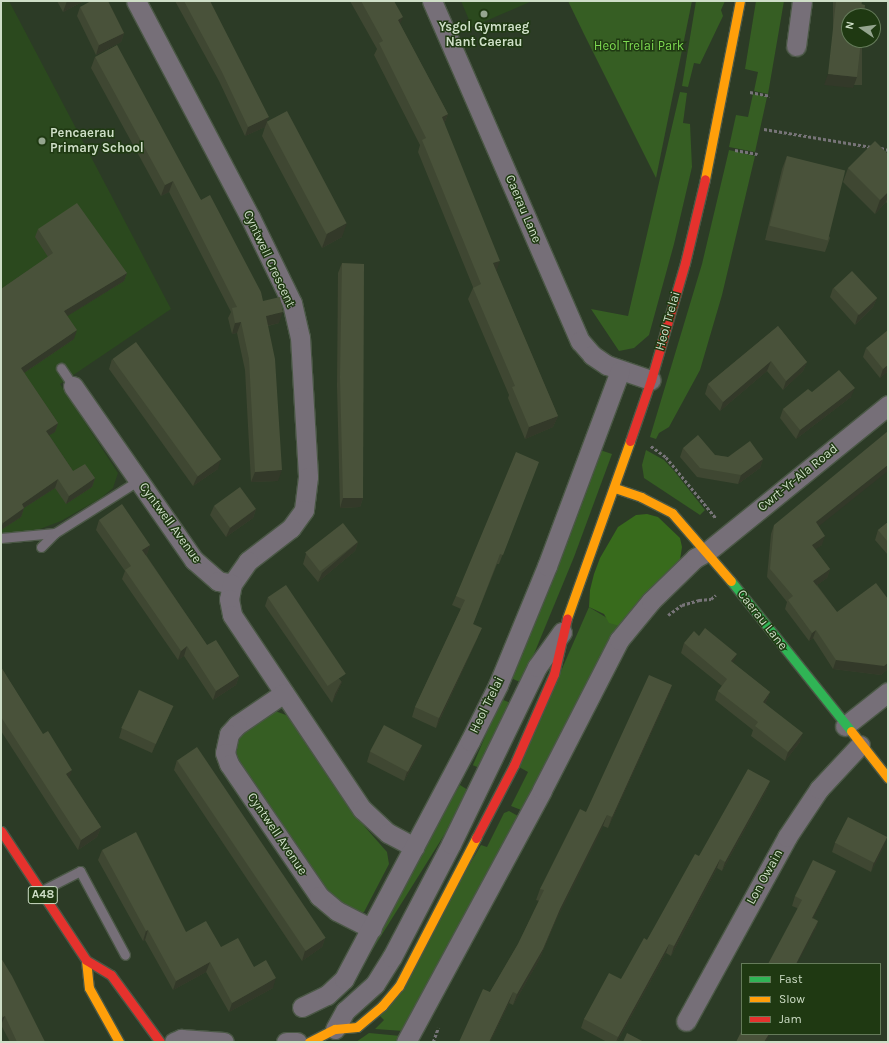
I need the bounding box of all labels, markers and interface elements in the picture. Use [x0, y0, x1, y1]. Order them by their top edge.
north arrow [841, 8, 881, 48]
marker: Ysgol Gymraeg Nant Caerau [479, 9, 489, 19]
place label: Ysgol Gymraeg Nant Caerau [439, 20, 529, 51]
text: N [843, 20, 857, 31]
park label: Heol Trelai Park [594, 38, 684, 54]
place label: Pencaerau Primary School [50, 126, 144, 157]
marker: Pencaerau Primary School [37, 136, 47, 146]
street label: Caerau Lane [502, 173, 544, 245]
street label: Cyntwell Crescent [240, 208, 298, 310]
street label: Heol Trelai [652, 290, 684, 352]
street label: Cwrt-Yr-Ala Road [755, 441, 841, 515]
street label: Cyntwell Avenue [135, 480, 205, 566]
street label: Caerau Lane [734, 587, 790, 653]
street label: Heol Trelai [467, 674, 507, 736]
street label: Cyntwell Avenue [244, 790, 310, 878]
street label: Lon Owain [743, 847, 787, 907]
road number: A48 [27, 885, 59, 905]
legend [741, 963, 881, 1035]
text: Fast [779, 972, 802, 986]
text: Slow [779, 992, 805, 1006]
text: Jam [779, 1012, 802, 1026]

